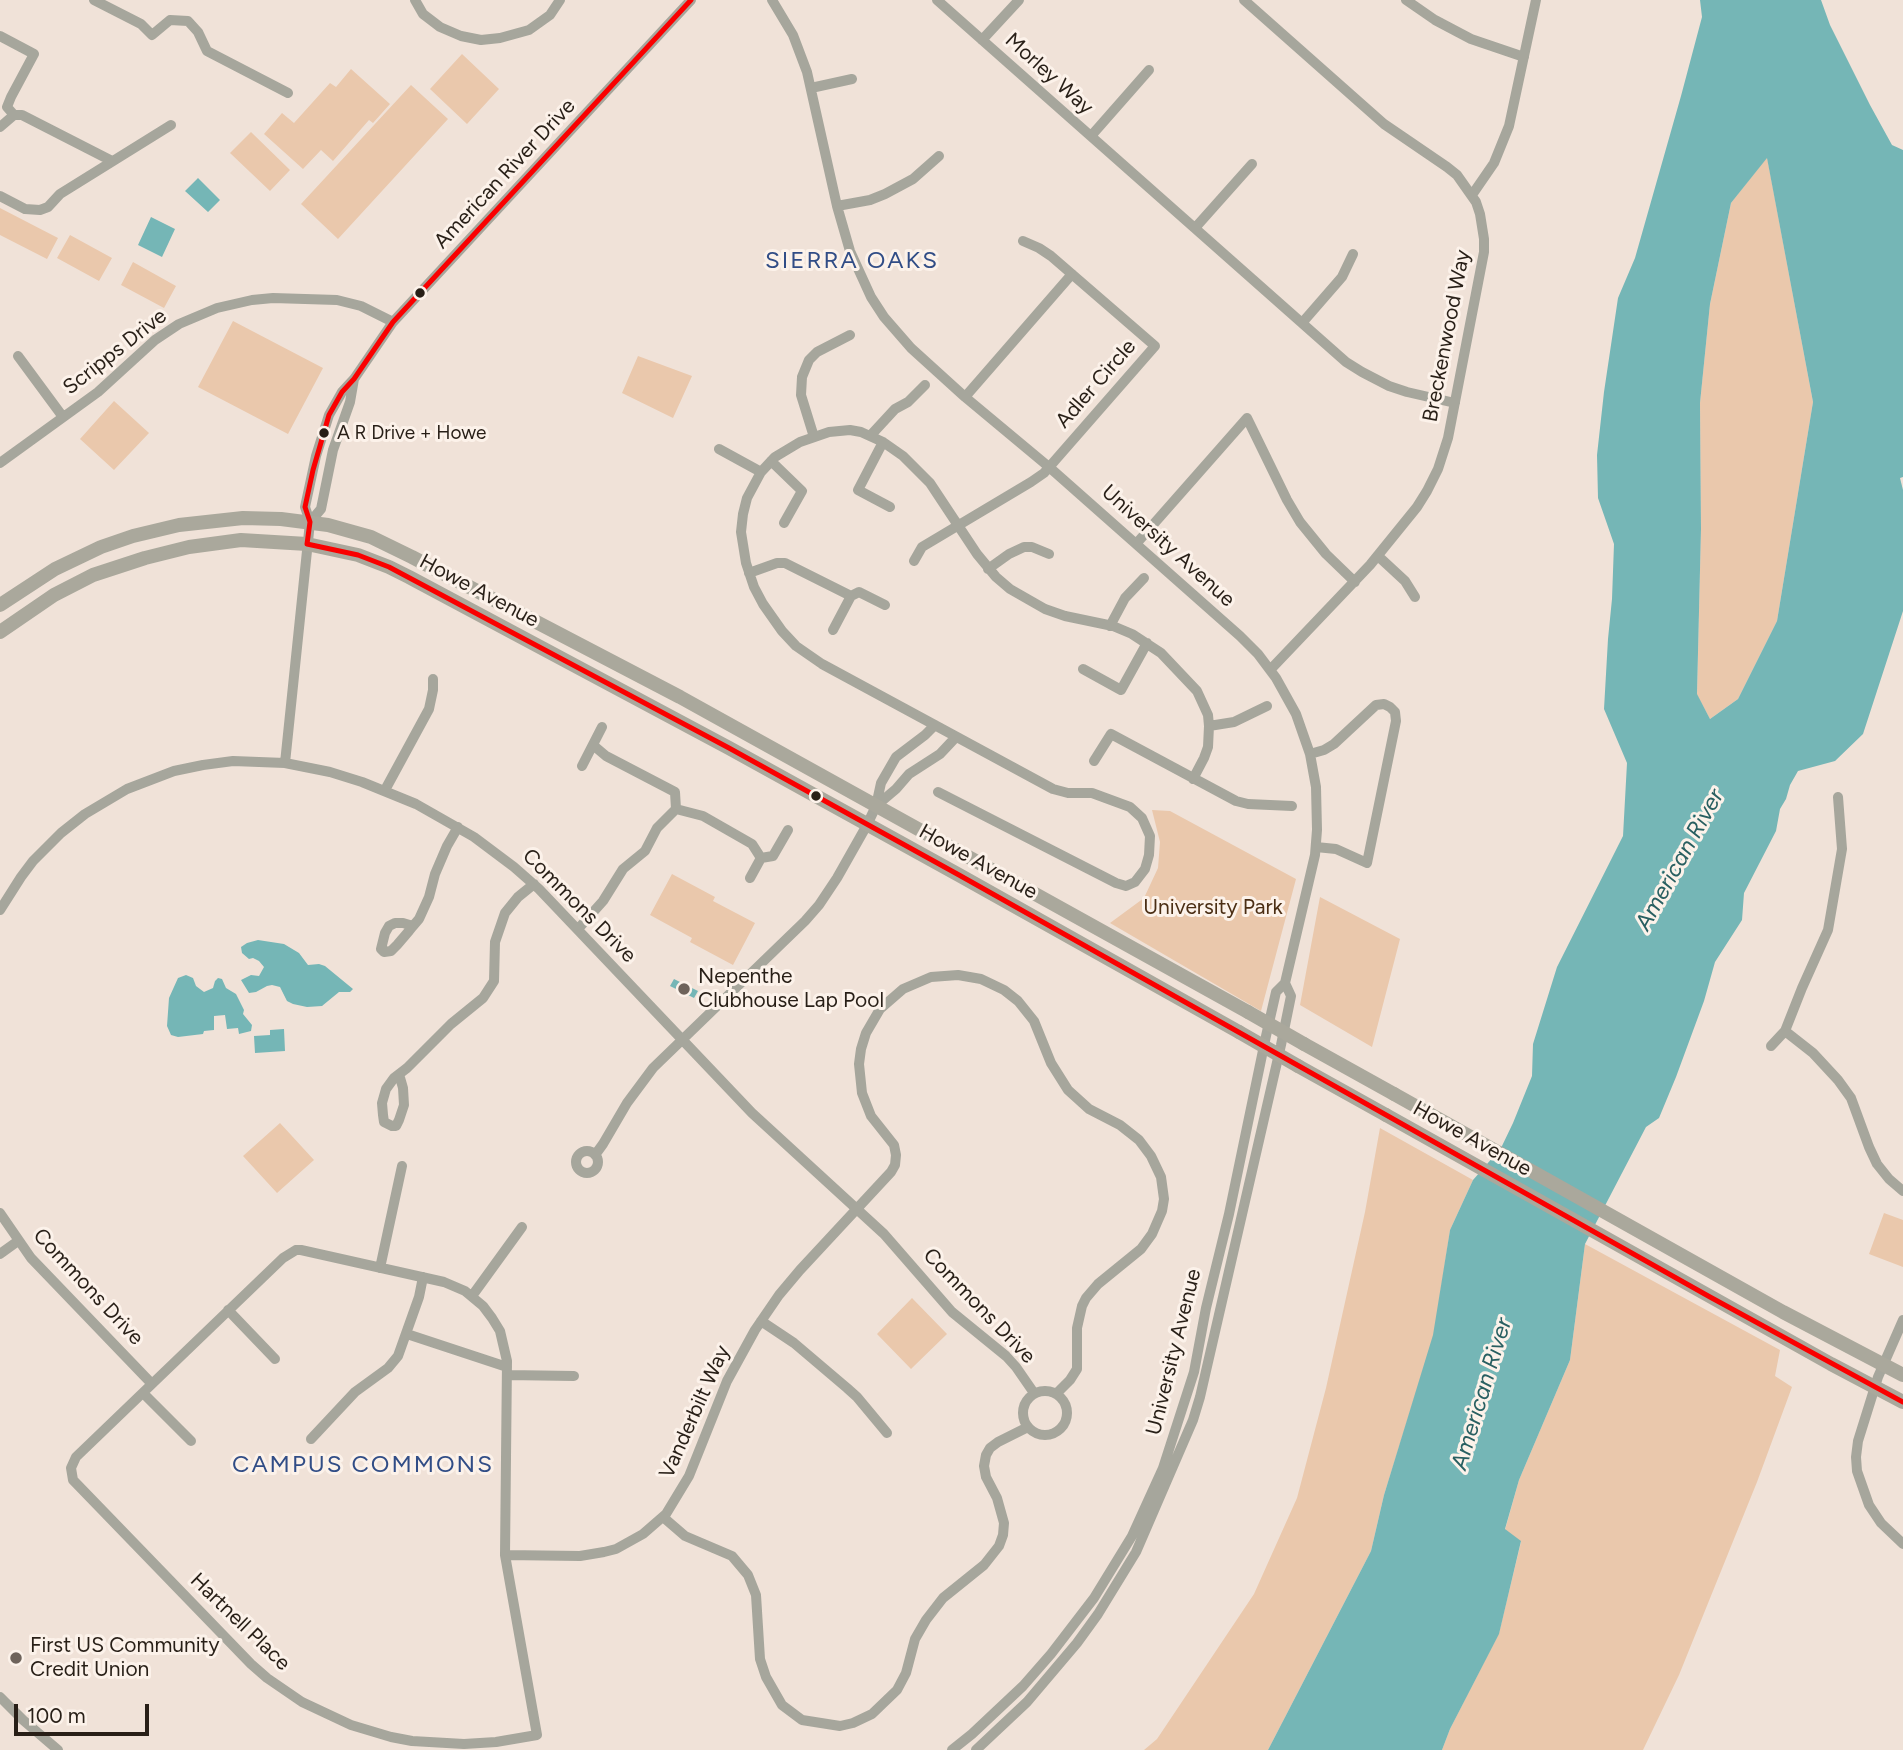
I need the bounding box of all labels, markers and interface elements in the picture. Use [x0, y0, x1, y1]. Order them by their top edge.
street label: Morley Way [1000, 28, 1098, 120]
street label: American River Drive [429, 94, 581, 254]
district label: SIERRA OAKS [766, 247, 938, 275]
street label: Breckenwood Way [1418, 248, 1476, 424]
unlabelled marker [413, 286, 427, 300]
street label: Scripps Drive [58, 304, 172, 400]
street label: Adler Circle [1051, 334, 1141, 434]
place label: A R Drive + Howe [337, 422, 486, 444]
marker: A R Drive + Howe [317, 426, 331, 440]
street label: University Avenue [1096, 480, 1240, 612]
street label: Howe Avenue [415, 549, 543, 633]
water label: American River [1630, 784, 1730, 936]
unlabelled marker [809, 789, 823, 803]
street label: Howe Avenue [914, 819, 1042, 905]
street label: Commons Drive [517, 844, 641, 968]
park label: University Park [1143, 895, 1283, 921]
place label: Nepenthe Clubhouse Lap Pool [698, 964, 884, 1014]
marker: Nepenthe Clubhouse Lap Pool [676, 981, 692, 997]
street label: Howe Avenue [1408, 1096, 1536, 1182]
street label: Commons Drive [27, 1223, 149, 1351]
street label: Commons Drive [918, 1243, 1040, 1369]
street label: University Avenue [1141, 1266, 1207, 1438]
water label: American River [1446, 1315, 1518, 1473]
street label: Vanderbilt Way [654, 1342, 736, 1482]
district label: CAMPUS COMMONS [234, 1451, 492, 1479]
street label: Hartnell Place [185, 1568, 295, 1676]
place label: First US Community Credit Union [30, 1633, 220, 1683]
marker: First US Community Credit Union [8, 1650, 24, 1666]
scale bar [18, 1690, 152, 1734]
text: 100 m [27, 1703, 86, 1728]

